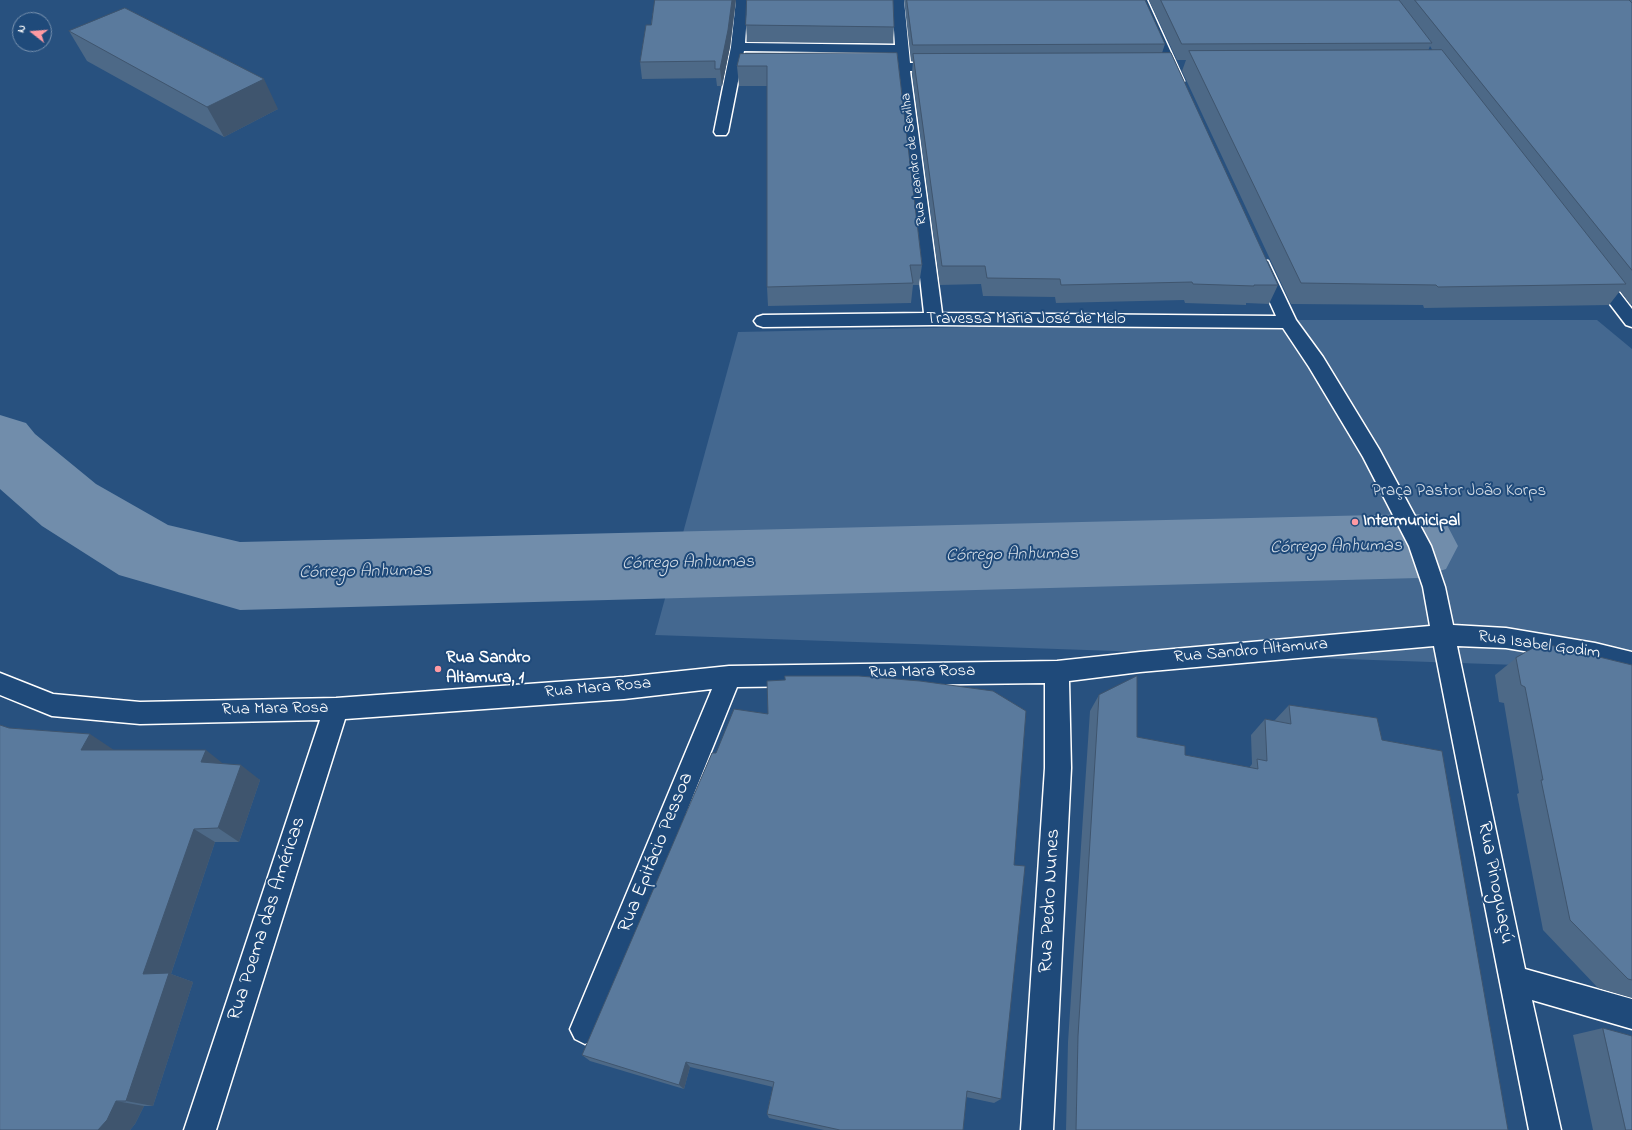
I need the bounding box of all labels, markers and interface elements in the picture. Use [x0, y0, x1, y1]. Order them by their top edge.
north arrow [12, 12, 52, 52]
text: N [13, 23, 30, 35]
street label: Rua Leandro de Sevilha [899, 92, 931, 226]
street label: Travessa Maria José de Melo [926, 310, 1126, 330]
park label: Praça Pastor João Korps [1372, 482, 1546, 502]
place label: Intermunicipal [1363, 512, 1460, 532]
marker: Intermunicipal [1350, 517, 1360, 527]
water label: Córrego Anhumas [1270, 536, 1402, 560]
water label: Córrego Anhumas [946, 544, 1078, 568]
water label: Córrego Anhumas [622, 552, 754, 576]
water label: Córrego Anhumas [299, 561, 431, 585]
street label: Rua Isabel Godim [1477, 627, 1601, 665]
street label: Rua Sandro Altamura [1173, 635, 1329, 669]
place label: Rua Sandro Altamura, 1 [446, 649, 531, 689]
street label: Rua Mara Rosa [868, 662, 976, 684]
marker: Rua Sandro Altamura, 1 [433, 664, 443, 674]
street label: Rua Mara Rosa [544, 674, 652, 704]
street label: Rua Mara Rosa [221, 699, 329, 721]
street label: Rua Epitácio Pessoa [614, 769, 700, 937]
street label: Rua Poema das Américas [224, 814, 312, 1024]
street label: Rua Pinoguaçú [1470, 820, 1518, 946]
street label: Rua Pedro Nunes [1035, 828, 1067, 974]

